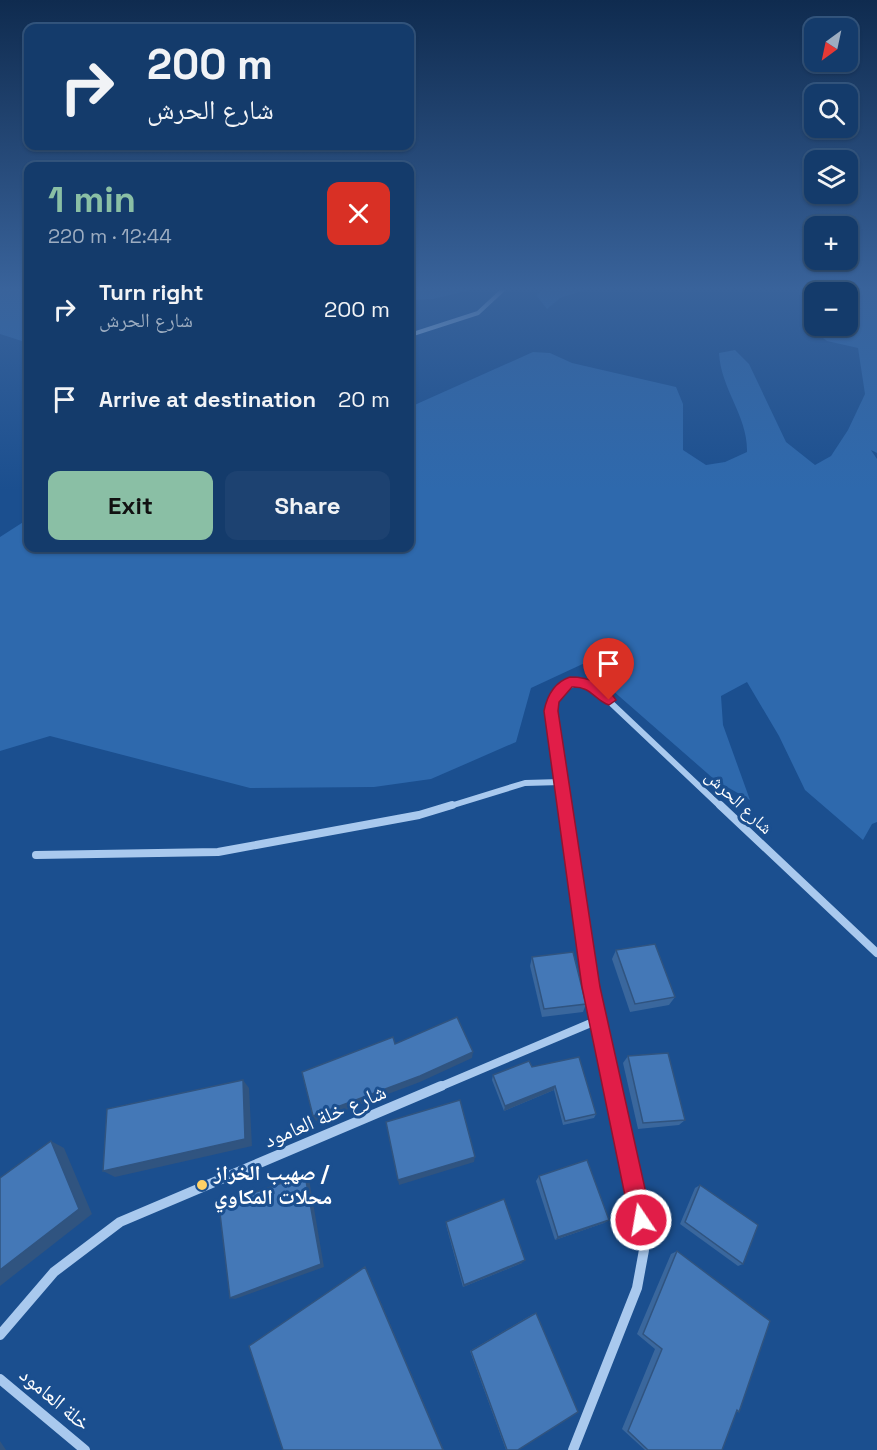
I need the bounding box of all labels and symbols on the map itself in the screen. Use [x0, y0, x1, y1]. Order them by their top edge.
north arrow [804, 18, 858, 72]
pin [583, 638, 634, 700]
street label: شارع الحرش [701, 764, 778, 839]
street label: شارع خلة العامود [260, 1078, 390, 1153]
place label: صهيب الخراز / محلات المكاوي [213, 1159, 332, 1213]
marker: صهيب الخراز / محلات المكاوي [195, 1178, 209, 1192]
position arrow [609, 1188, 673, 1252]
street label: خلة العامود [14, 1361, 97, 1436]

